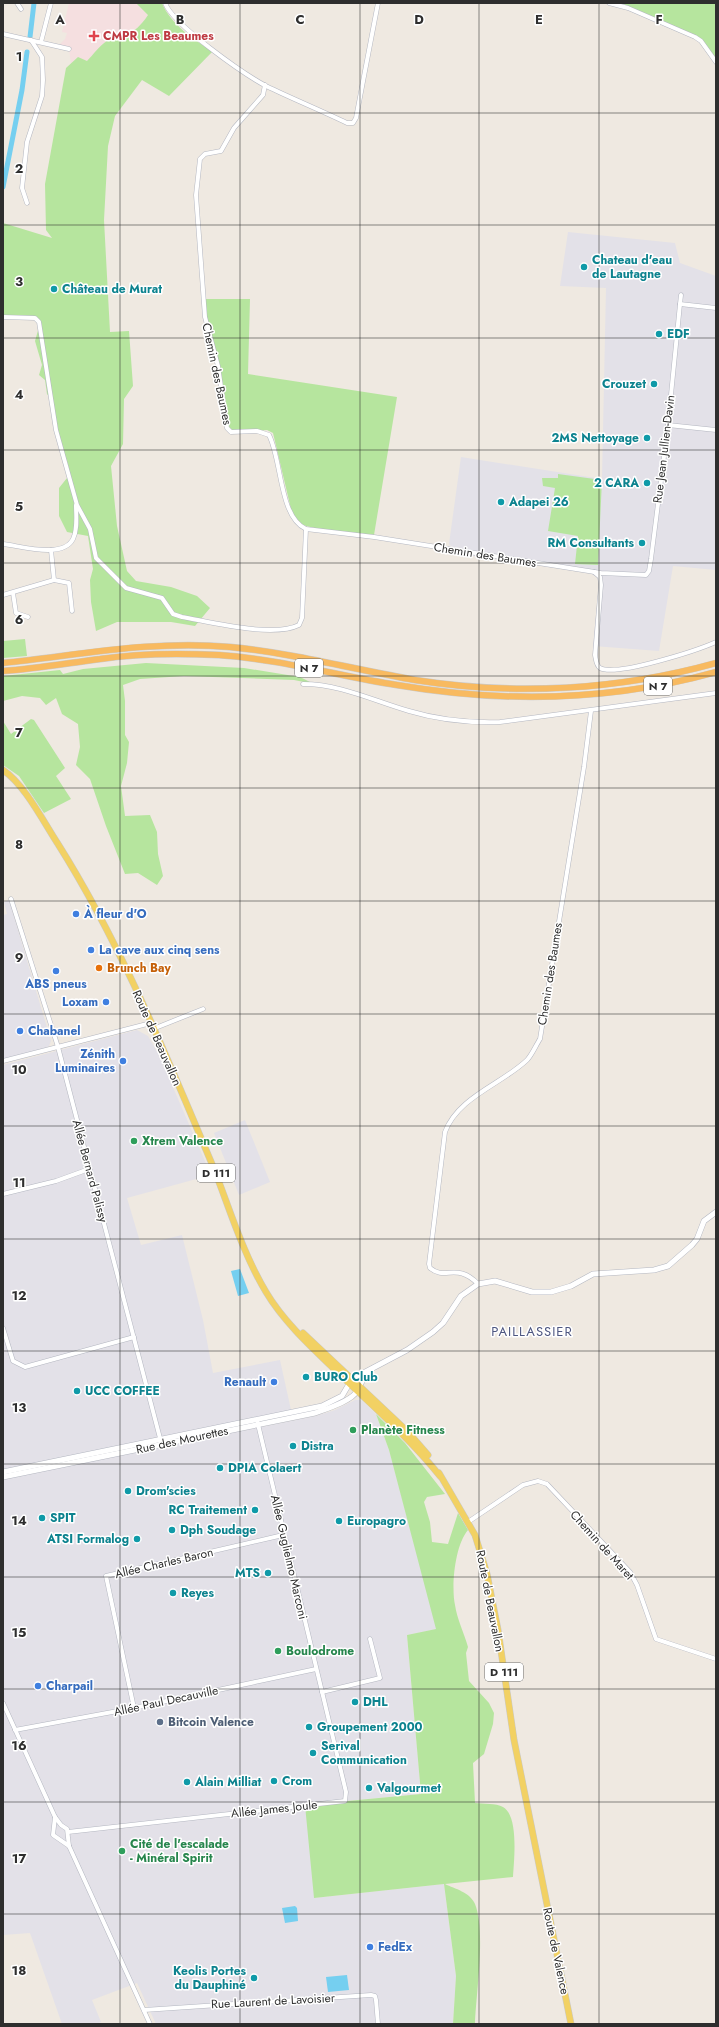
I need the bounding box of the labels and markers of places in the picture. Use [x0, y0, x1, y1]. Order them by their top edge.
place label: CMPR Les Beaumes [103, 27, 214, 45]
marker: CMPR Les Beaumes [88, 30, 100, 42]
place label: Chateau d'eau de Lautagne [592, 251, 672, 283]
marker: Chateau d'eau de Lautagne [579, 262, 589, 272]
place label: Château de Murat [62, 280, 162, 298]
marker: Château de Murat [49, 284, 59, 294]
place label: EDF [667, 325, 690, 343]
marker: EDF [654, 329, 664, 339]
place label: Crouzet [602, 375, 646, 393]
marker: Crouzet [649, 379, 659, 389]
place label: 2MS Nettoyage [551, 429, 639, 447]
marker: 2MS Nettoyage [642, 433, 652, 443]
place label: 2 CARA [594, 474, 639, 492]
marker: 2 CARA [642, 478, 652, 488]
place label: Adapei 26 [508, 493, 569, 511]
marker: Adapei 26 [496, 497, 506, 507]
place label: RM Consultants [547, 534, 635, 552]
marker: RM Consultants [637, 538, 647, 548]
place label: À fleur d'O [83, 904, 147, 923]
marker: À fleur d'O [71, 909, 81, 919]
place label: La cave aux cinq sens [99, 941, 220, 959]
marker: La cave aux cinq sens [86, 945, 96, 955]
place label: Brunch Bay [107, 959, 171, 977]
marker: Brunch Bay [94, 963, 104, 973]
marker: ABS pneus [51, 966, 61, 976]
place label: ABS pneus [24, 975, 87, 993]
place label: Loxam [62, 993, 98, 1011]
marker: Loxam [101, 997, 111, 1007]
place label: Chabanel [28, 1022, 81, 1040]
marker: Chabanel [15, 1026, 25, 1036]
place label: Zénith Luminaires [55, 1045, 116, 1077]
marker: Zénith Luminaires [118, 1056, 128, 1066]
place label: Xtrem Valence [142, 1132, 223, 1150]
marker: Xtrem Valence [129, 1136, 139, 1146]
place label: BURO Club [314, 1368, 378, 1386]
marker: BURO Club [301, 1372, 311, 1382]
place label: Renault [224, 1373, 266, 1391]
marker: Renault [269, 1377, 279, 1387]
place label: UCC COFFEE [85, 1382, 160, 1400]
marker: UCC COFFEE [72, 1386, 82, 1396]
place label: Planète Fitness [361, 1421, 445, 1439]
marker: Planète Fitness [348, 1425, 358, 1435]
place label: Distra [301, 1437, 334, 1455]
marker: Distra [288, 1441, 298, 1451]
place label: DPIA Colaert [228, 1459, 302, 1477]
marker: DPIA Colaert [215, 1463, 225, 1473]
place label: Drom'scies [136, 1482, 196, 1500]
marker: Drom'scies [123, 1486, 133, 1496]
place label: RC Traitement [169, 1501, 247, 1519]
marker: RC Traitement [250, 1505, 260, 1515]
place label: SPIT [50, 1509, 76, 1527]
place label: Europagro [347, 1512, 406, 1530]
marker: SPIT [37, 1513, 47, 1523]
marker: Europagro [334, 1516, 344, 1526]
place label: Dph Soudage [180, 1521, 256, 1539]
marker: Dph Soudage [167, 1525, 177, 1535]
place label: ATSI Formalog [46, 1530, 129, 1548]
marker: ATSI Formalog [132, 1534, 142, 1544]
place label: MTS [235, 1564, 260, 1582]
marker: MTS [263, 1568, 273, 1578]
place label: Reyes [181, 1584, 214, 1602]
marker: Reyes [168, 1588, 178, 1598]
place label: Boulodrome [286, 1642, 354, 1660]
marker: Boulodrome [273, 1646, 283, 1656]
place label: Charpail [46, 1677, 93, 1695]
marker: Charpail [33, 1681, 43, 1691]
place label: DHL [363, 1693, 388, 1711]
marker: DHL [350, 1697, 360, 1707]
place label: Bitcoin Valence [168, 1713, 254, 1731]
marker: Bitcoin Valence [155, 1717, 165, 1727]
place label: Groupement 2000 [317, 1718, 423, 1736]
marker: Groupement 2000 [304, 1722, 314, 1732]
place label: Serival Communication [321, 1737, 407, 1769]
marker: Serival Communication [308, 1748, 318, 1758]
place label: Crom [282, 1772, 312, 1790]
place label: Alain Milliat [194, 1773, 262, 1791]
marker: Crom [269, 1776, 279, 1786]
marker: Alain Milliat [182, 1777, 192, 1787]
place label: Valgourmet [376, 1779, 441, 1797]
marker: Valgourmet [364, 1783, 374, 1793]
place label: Cité de l'escalade - Minéral Spirit [130, 1835, 229, 1867]
marker: Cité de l'escalade - Minéral Spirit [117, 1846, 127, 1856]
place label: FedEx [378, 1938, 413, 1956]
marker: FedEx [365, 1942, 375, 1952]
place label: Keolis Portes du Dauphiné [173, 1962, 247, 1994]
marker: Keolis Portes du Dauphiné [249, 1973, 259, 1983]

